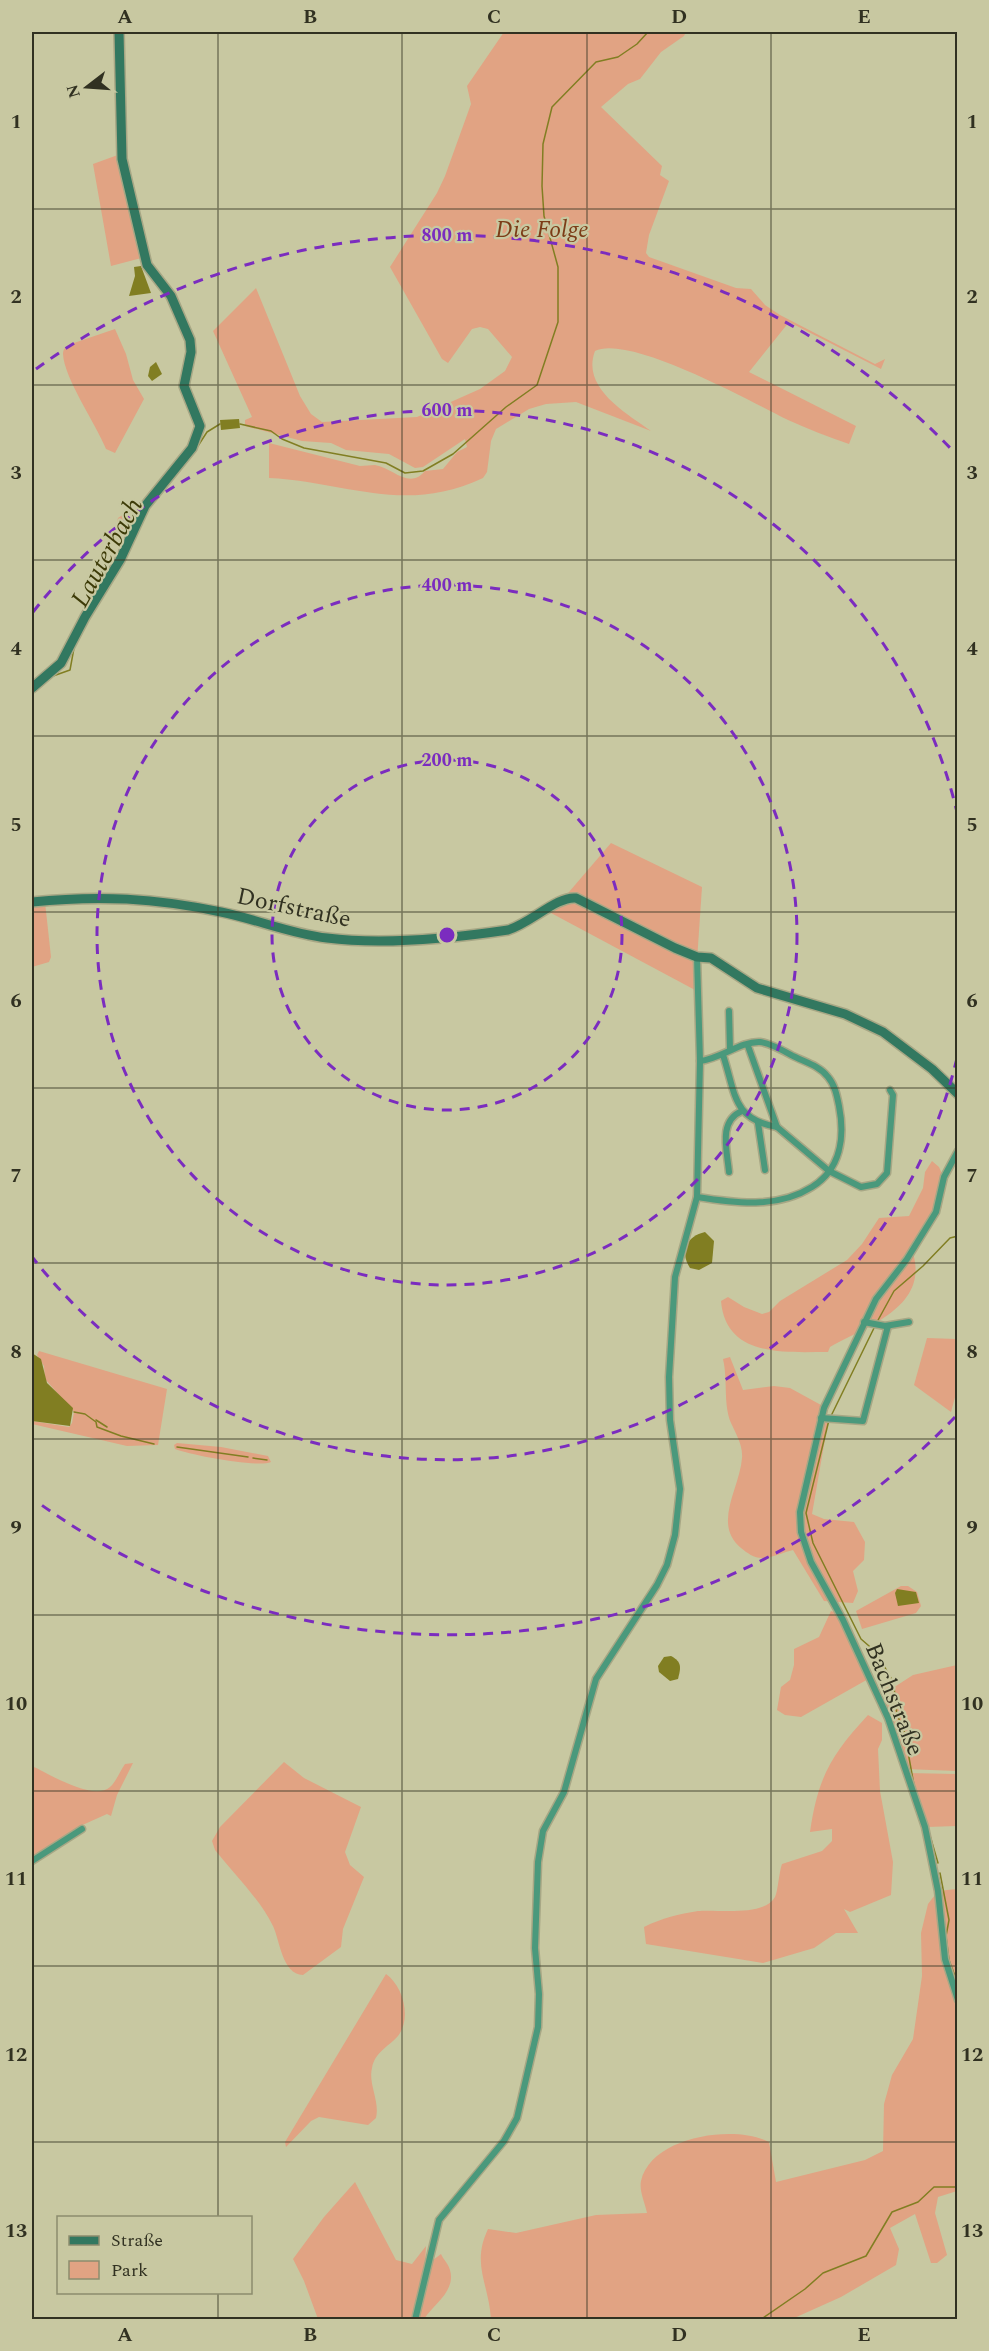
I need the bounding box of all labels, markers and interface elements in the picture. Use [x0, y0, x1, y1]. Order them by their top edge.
text: A [117, 2, 133, 32]
text: B [303, 2, 317, 32]
text: C [487, 2, 501, 32]
text: D [671, 2, 687, 32]
text: E [857, 2, 871, 32]
north arrow [57, 57, 117, 117]
text: N [60, 81, 87, 101]
text: 1 [10, 107, 22, 137]
text: 1 [966, 107, 978, 137]
park label: Die Folge [495, 212, 589, 248]
text: 800 m [421, 222, 473, 249]
text: 2 [10, 282, 22, 312]
text: 2 [966, 282, 978, 312]
text: 600 m [421, 397, 473, 424]
text: 3 [10, 458, 22, 488]
text: 3 [966, 458, 978, 488]
water label: Lauterbach [60, 490, 154, 615]
text: 400 m [421, 572, 473, 599]
text: 4 [10, 634, 22, 664]
text: 4 [966, 634, 978, 664]
text: 200 m [421, 747, 473, 774]
text: 5 [10, 810, 22, 840]
text: 5 [966, 810, 978, 840]
street label: Dorfstraße [233, 878, 354, 938]
centre of rings [437, 925, 457, 945]
text: 6 [10, 986, 22, 1016]
text: 6 [966, 986, 978, 1016]
text: 7 [10, 1161, 22, 1191]
text: 7 [966, 1161, 978, 1191]
text: 8 [10, 1337, 22, 1367]
text: 8 [966, 1337, 978, 1367]
text: 9 [10, 1513, 22, 1543]
text: 9 [966, 1513, 978, 1543]
street label: Bachstraße [855, 1637, 933, 1761]
text: 10 [5, 1689, 27, 1719]
text: 10 [961, 1689, 983, 1719]
text: 11 [5, 1864, 27, 1894]
text: 11 [961, 1864, 983, 1894]
text: 12 [5, 2040, 27, 2070]
text: 12 [961, 2040, 983, 2070]
text: 13 [5, 2216, 27, 2246]
legend [57, 2216, 252, 2294]
text: 13 [961, 2216, 983, 2246]
text: Straße [111, 2227, 163, 2254]
text: Park [111, 2257, 148, 2284]
text: A [117, 2320, 133, 2350]
text: B [303, 2320, 317, 2350]
text: C [487, 2320, 501, 2350]
text: D [671, 2320, 687, 2350]
text: E [857, 2320, 871, 2350]

